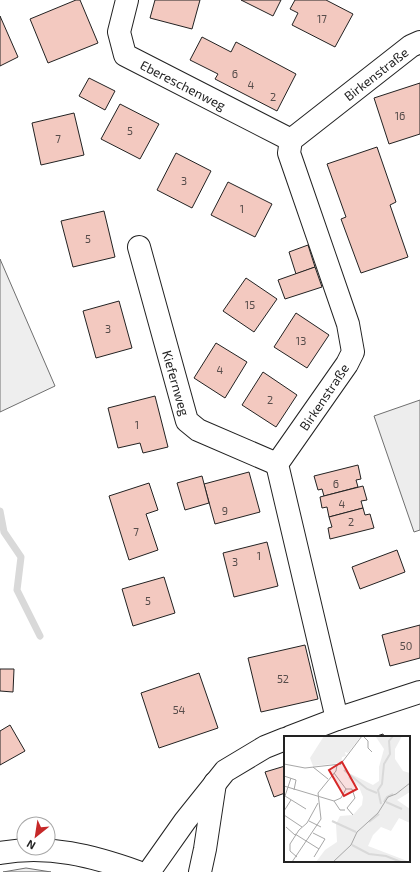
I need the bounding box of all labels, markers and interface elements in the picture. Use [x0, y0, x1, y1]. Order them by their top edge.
house number: 17 [317, 12, 327, 25]
street label: Birkenstraße [341, 44, 411, 104]
street label: Ebereschenweg [138, 57, 228, 113]
house number: 6 [232, 67, 238, 80]
house number: 4 [248, 78, 255, 91]
house number: 2 [270, 90, 276, 103]
house number: 16 [395, 109, 405, 122]
house number: 5 [127, 124, 133, 137]
house number: 7 [55, 132, 61, 145]
house number: 3 [181, 174, 187, 187]
house number: 1 [240, 202, 244, 215]
house number: 5 [85, 232, 91, 245]
house number: 15 [245, 298, 255, 311]
house number: 3 [105, 322, 111, 335]
house number: 13 [296, 334, 306, 347]
street label: Kiefernweg [159, 348, 193, 418]
street label: Birkenstraße [296, 361, 352, 433]
house number: 4 [217, 363, 224, 376]
house number: 2 [267, 393, 273, 406]
house number: 1 [135, 418, 139, 431]
house number: 6 [333, 477, 339, 490]
house number: 4 [339, 497, 346, 510]
house number: 9 [222, 504, 228, 517]
house number: 2 [348, 515, 354, 528]
house number: 7 [133, 525, 139, 538]
house number: 1 [257, 549, 261, 562]
house number: 3 [232, 555, 238, 568]
house number: 5 [145, 594, 151, 607]
house number: 50 [400, 639, 412, 652]
house number: 52 [277, 672, 289, 685]
house number: 54 [173, 703, 186, 716]
inset map [284, 736, 410, 862]
north arrow [16, 816, 56, 856]
text: N [24, 837, 37, 853]

